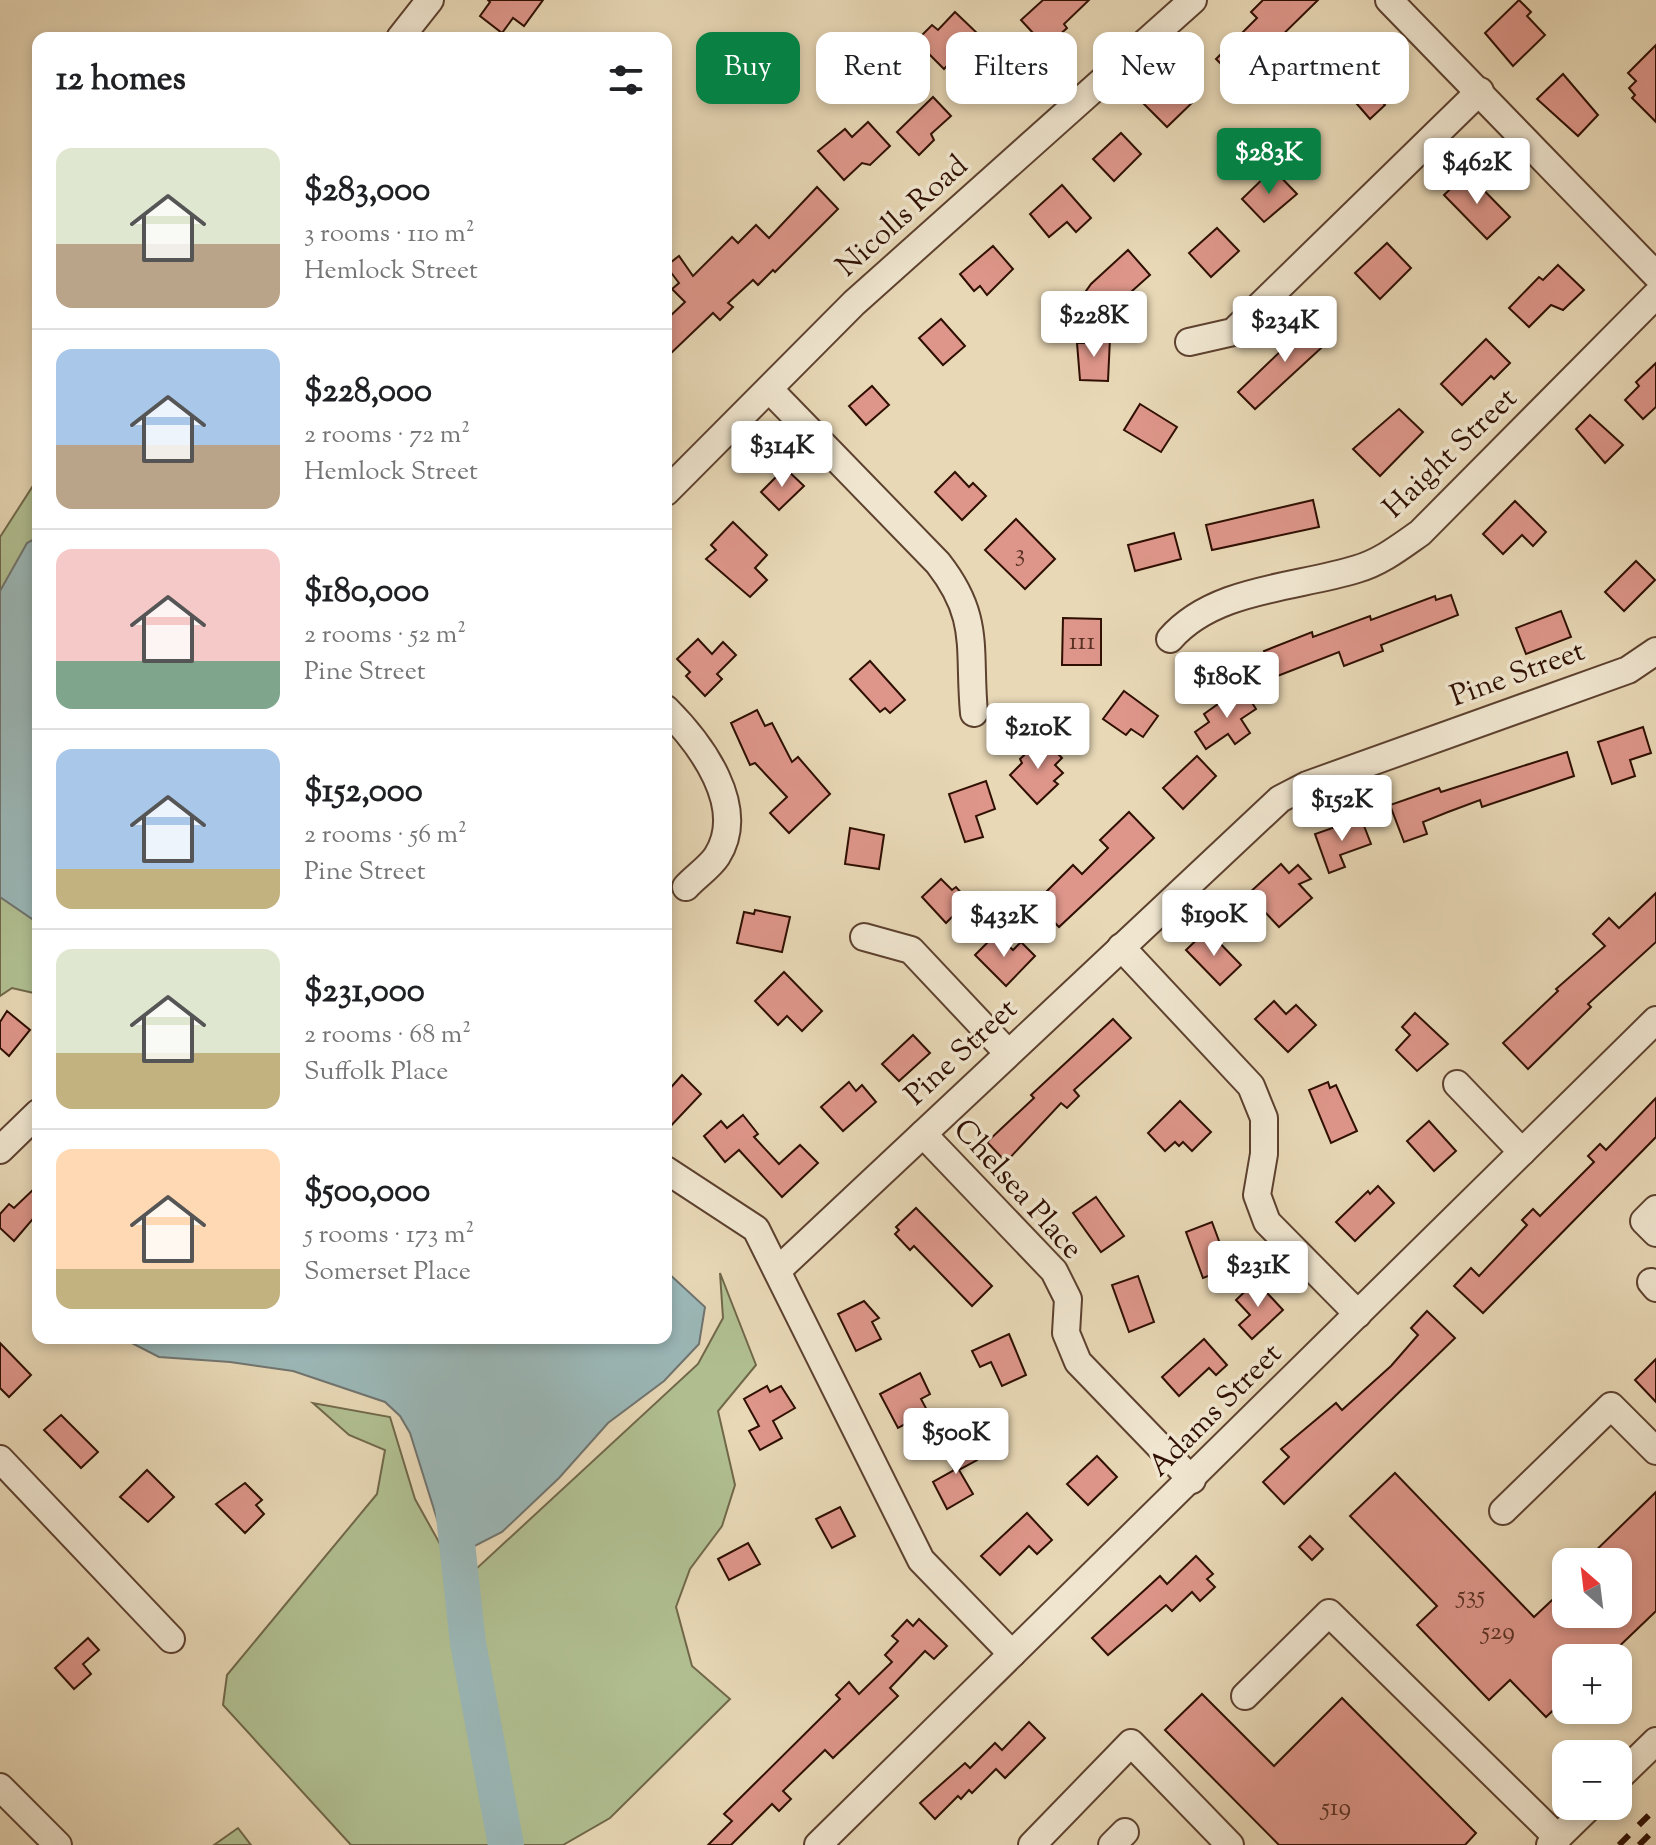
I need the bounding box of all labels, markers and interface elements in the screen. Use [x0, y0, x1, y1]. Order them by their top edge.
chip: Buy [696, 32, 800, 104]
chip: Rent [816, 32, 930, 104]
chip: Filters [946, 32, 1077, 104]
chip: New [1093, 32, 1204, 104]
chip: Apartment [1220, 32, 1409, 104]
text: 12 homes [56, 56, 186, 105]
icon: filters [604, 58, 648, 102]
pin: $283K [1213, 128, 1325, 196]
text: $283K [1235, 135, 1303, 172]
pin: $462K [1421, 138, 1533, 206]
text: $462K [1442, 145, 1512, 182]
street label: Nicolls Road [828, 146, 978, 288]
text: $283,000 [304, 167, 430, 216]
icon: home [120, 180, 216, 276]
text: 3 rooms · 110 m² [304, 216, 475, 253]
text: Hemlock Street [304, 253, 478, 290]
pin: $228K [1038, 291, 1150, 359]
pin: $234K [1229, 296, 1341, 364]
text: $228K [1059, 298, 1129, 335]
text: $234K [1251, 303, 1319, 340]
text: $228,000 [304, 368, 432, 417]
street label: Haight Street [1374, 379, 1528, 529]
icon: home [120, 381, 216, 477]
text: 2 rooms · 72 m² [304, 417, 470, 454]
pin: $314K [726, 421, 838, 489]
text: $314K [749, 428, 815, 465]
text: Hemlock Street [304, 454, 478, 491]
house number: 3 [1015, 536, 1025, 573]
text: $180,000 [304, 568, 429, 617]
icon: home [120, 581, 216, 677]
text: 2 rooms · 52 m² [304, 617, 466, 654]
house number: 111 [1069, 624, 1095, 661]
street label: Pine Street [1445, 631, 1591, 719]
pin: $180K [1171, 652, 1283, 720]
text: Pine Street [304, 654, 426, 691]
text: $180K [1193, 659, 1261, 696]
pin: $210K [982, 703, 1094, 771]
text: $210K [1004, 710, 1072, 747]
text: $152,000 [304, 768, 423, 817]
pin: $152K [1286, 775, 1398, 843]
icon: home [120, 781, 216, 877]
text: $152K [1311, 782, 1373, 819]
text: 2 rooms · 56 m² [304, 817, 467, 854]
text: Pine Street [304, 854, 426, 891]
pin: $190K [1158, 890, 1270, 958]
pin: $432K [948, 891, 1060, 959]
text: $190K [1180, 897, 1248, 934]
text: $432K [970, 898, 1038, 935]
text: $231,000 [304, 968, 425, 1017]
icon: home [120, 981, 216, 1077]
street label: Pine Street [896, 989, 1028, 1117]
text: 2 rooms · 68 m² [304, 1017, 471, 1054]
text: Suffolk Place [304, 1054, 448, 1091]
street label: Chelsea Place [942, 1110, 1092, 1270]
text: $500,000 [304, 1168, 430, 1217]
icon: home [120, 1181, 216, 1277]
text: 5 rooms · 173 m² [304, 1217, 474, 1254]
pin: $231K [1202, 1241, 1314, 1309]
text: $231K [1226, 1248, 1290, 1285]
text: Somerset Place [304, 1254, 471, 1291]
street label: Adams Street [1139, 1334, 1293, 1488]
pin: $500K [900, 1408, 1012, 1476]
text: $500K [921, 1415, 991, 1452]
north arrow [1552, 1548, 1632, 1628]
map controls [1552, 1548, 1632, 1820]
house number: 535 [1455, 1578, 1485, 1615]
house number: 529 [1479, 1614, 1515, 1651]
button: + [1552, 1644, 1632, 1724]
button: − [1552, 1740, 1632, 1820]
house number: 519 [1319, 1790, 1351, 1827]

